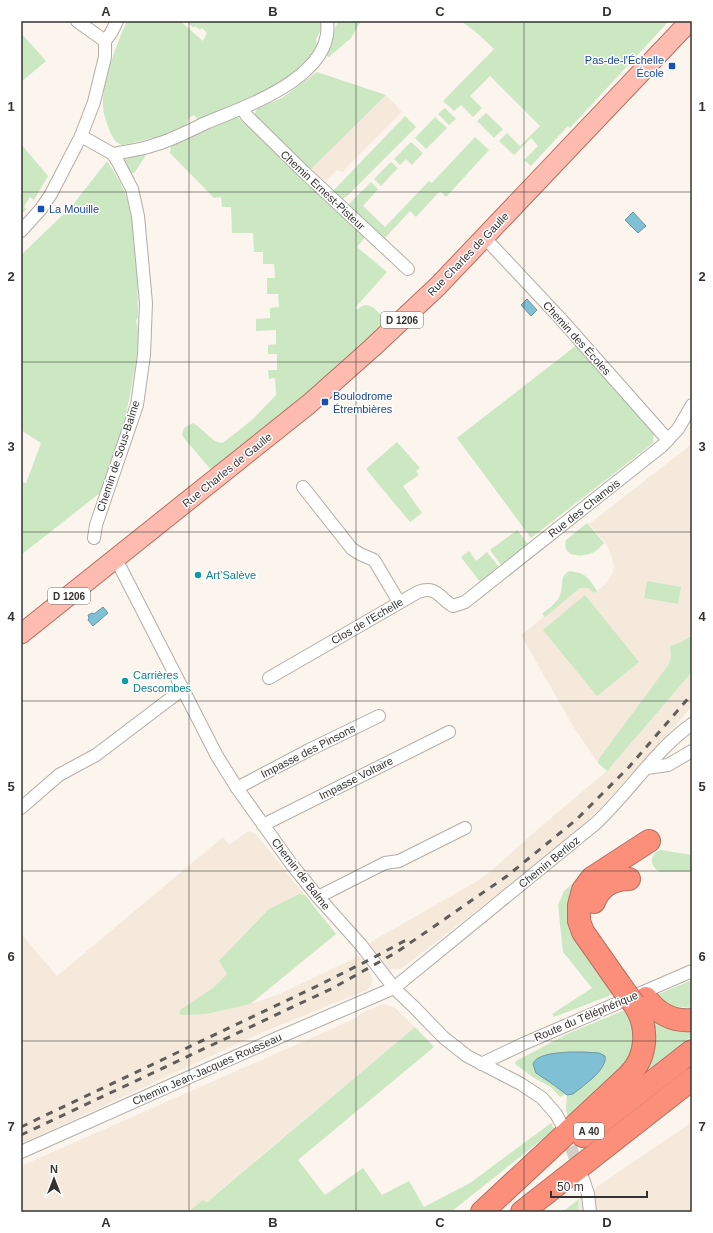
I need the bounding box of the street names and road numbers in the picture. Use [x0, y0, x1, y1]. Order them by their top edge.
street label: Chemin Ernest-Pisteur [278, 148, 368, 232]
street label: Rue Charles de Gaulle [425, 210, 511, 298]
street label: Chemin des Écoles [541, 299, 613, 378]
road number: D 1206 [381, 312, 423, 328]
street label: Chemin de Sous-Balme [94, 399, 142, 513]
street label: Rue Charles de Gaulle [180, 430, 274, 510]
street label: Rue des Chamois [546, 476, 623, 540]
road number: D 1206 [48, 588, 90, 604]
street label: Clos de l'Echelle [329, 596, 405, 646]
street label: Impasse des Pinsons [259, 722, 358, 780]
street label: Impasse Voltaire [317, 754, 395, 802]
street label: Chemin Berlioz [516, 834, 582, 890]
street label: Chemin de Balme [269, 836, 333, 912]
street label: Route du Téléphérique [532, 989, 640, 1043]
street label: Chemin Jean-Jacques Rousseau [131, 1031, 283, 1107]
road number: A 40 [574, 1123, 604, 1139]

